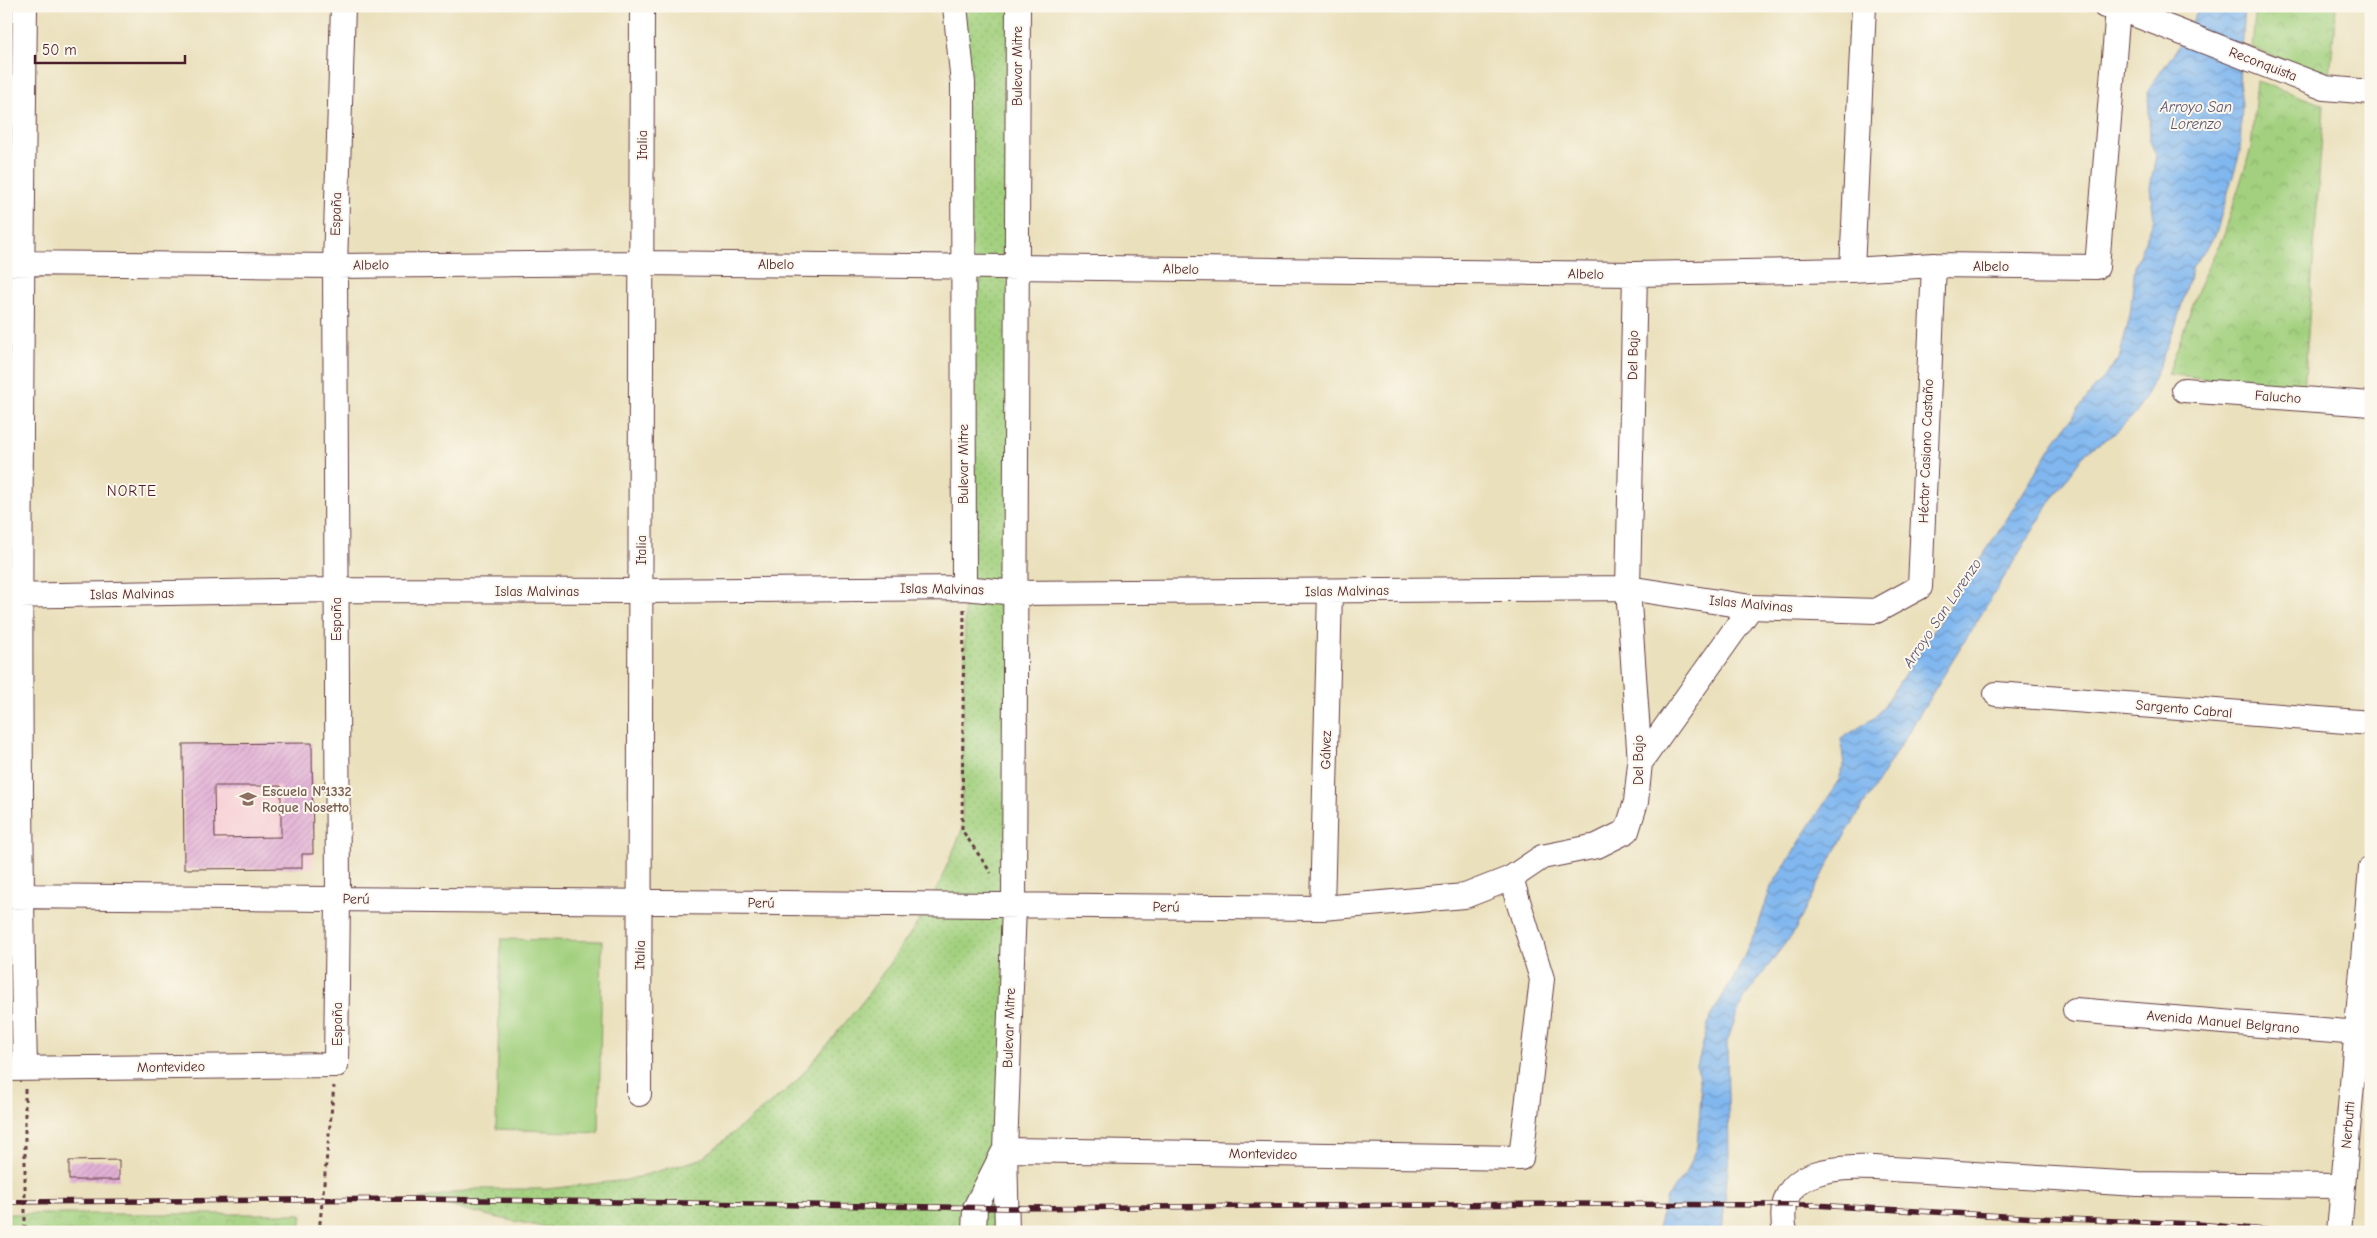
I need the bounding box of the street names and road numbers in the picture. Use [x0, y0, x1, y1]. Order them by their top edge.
street label: Bulevar Mitre [1009, 26, 1026, 106]
street label: Reconquista [2227, 43, 2299, 85]
street label: Italia [634, 130, 651, 160]
street label: España [327, 192, 345, 236]
street label: Albelo [353, 256, 389, 274]
street label: Albelo [758, 256, 794, 273]
street label: Albelo [1973, 258, 2009, 275]
street label: Albelo [1163, 260, 1199, 278]
street label: Albelo [1568, 265, 1604, 283]
street label: Del Bajo [1624, 330, 1642, 380]
street label: Héctor Casiano Castaño [1915, 378, 1937, 524]
street label: Falucho [2254, 387, 2302, 407]
street label: Bulevar Mitre [955, 424, 972, 504]
street label: Italia [633, 535, 650, 565]
street label: Islas Malvinas [900, 580, 984, 598]
street label: Islas Malvinas [1305, 582, 1389, 600]
street label: Islas Malvinas [495, 583, 579, 600]
street label: Islas Malvinas [90, 585, 174, 603]
street label: Islas Malvinas [1708, 592, 1794, 616]
street label: España [328, 597, 345, 641]
street label: Sargento Cabral [2135, 696, 2233, 722]
street label: Gálvez [1317, 730, 1335, 770]
street label: Del Bajo [1630, 735, 1647, 785]
street label: Perú [342, 890, 370, 908]
street label: Perú [747, 894, 775, 912]
street label: Perú [1152, 898, 1180, 916]
street label: Italia [631, 940, 649, 970]
street label: Bulevar Mitre [999, 988, 1019, 1068]
street label: España [329, 1002, 346, 1046]
street label: Avenida Manuel Belgrano [2146, 1007, 2300, 1037]
street label: Montevideo [137, 1058, 205, 1076]
street label: Nerbutti [2337, 1101, 2359, 1149]
street label: Montevideo [1229, 1145, 1297, 1163]

